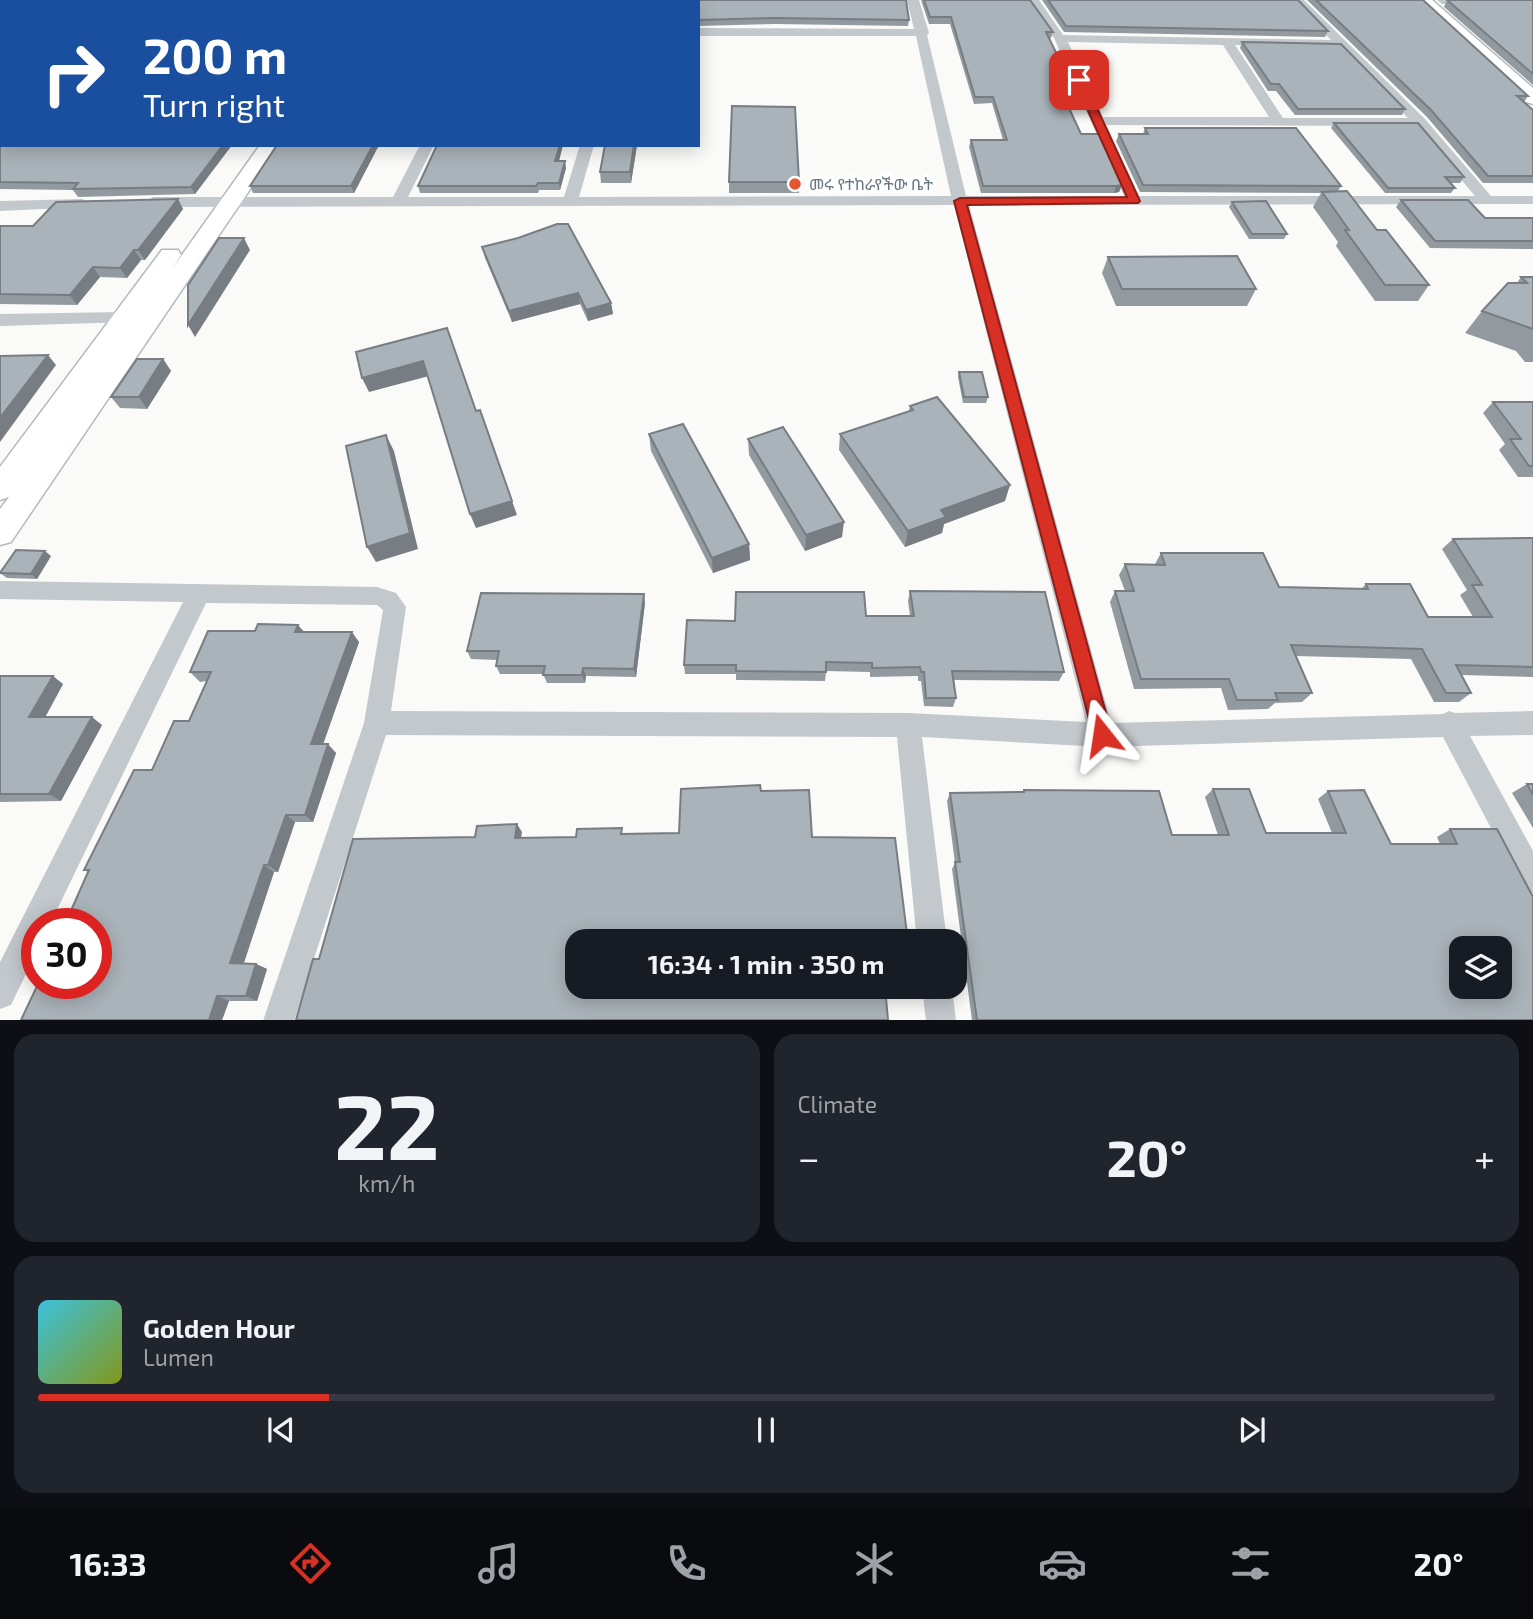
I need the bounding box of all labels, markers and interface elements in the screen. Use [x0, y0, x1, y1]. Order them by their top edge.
text: 200 m [143, 25, 287, 84]
icon: right [28, 28, 119, 119]
pin [1049, 50, 1109, 110]
icon: arrive [1060, 61, 1098, 99]
text: Turn right [143, 85, 285, 123]
place label: መሩ የተከራየችው ቤት [809, 174, 933, 193]
marker: መሩ የተከራየችው ቤት [787, 176, 803, 192]
position arrow [1065, 698, 1139, 772]
speed limit sign: 30 [21, 908, 112, 999]
map controls [1449, 936, 1512, 999]
button: layers [1449, 936, 1512, 999]
text: 16:34 · 1 min · 350 m [648, 948, 884, 979]
text: 22 [334, 1069, 440, 1178]
text: Climate [798, 1090, 877, 1118]
text: 20° [1106, 1125, 1187, 1187]
text: − [798, 1134, 820, 1180]
text: + [1474, 1134, 1495, 1180]
text: km/h [358, 1169, 415, 1197]
text: Golden Hour [143, 1312, 295, 1343]
text: Lumen [143, 1343, 214, 1371]
icon: previous [262, 1411, 300, 1449]
icon: pause [747, 1411, 785, 1449]
icon: next [1233, 1411, 1271, 1449]
icon: directions [286, 1539, 335, 1588]
icon: music [474, 1539, 523, 1588]
icon: phone [662, 1539, 711, 1588]
icon: climate [850, 1539, 899, 1588]
icon: car [1038, 1539, 1087, 1588]
icon: filters [1226, 1539, 1275, 1588]
text: 16:33 [69, 1544, 147, 1582]
text: 20° [1414, 1544, 1463, 1582]

